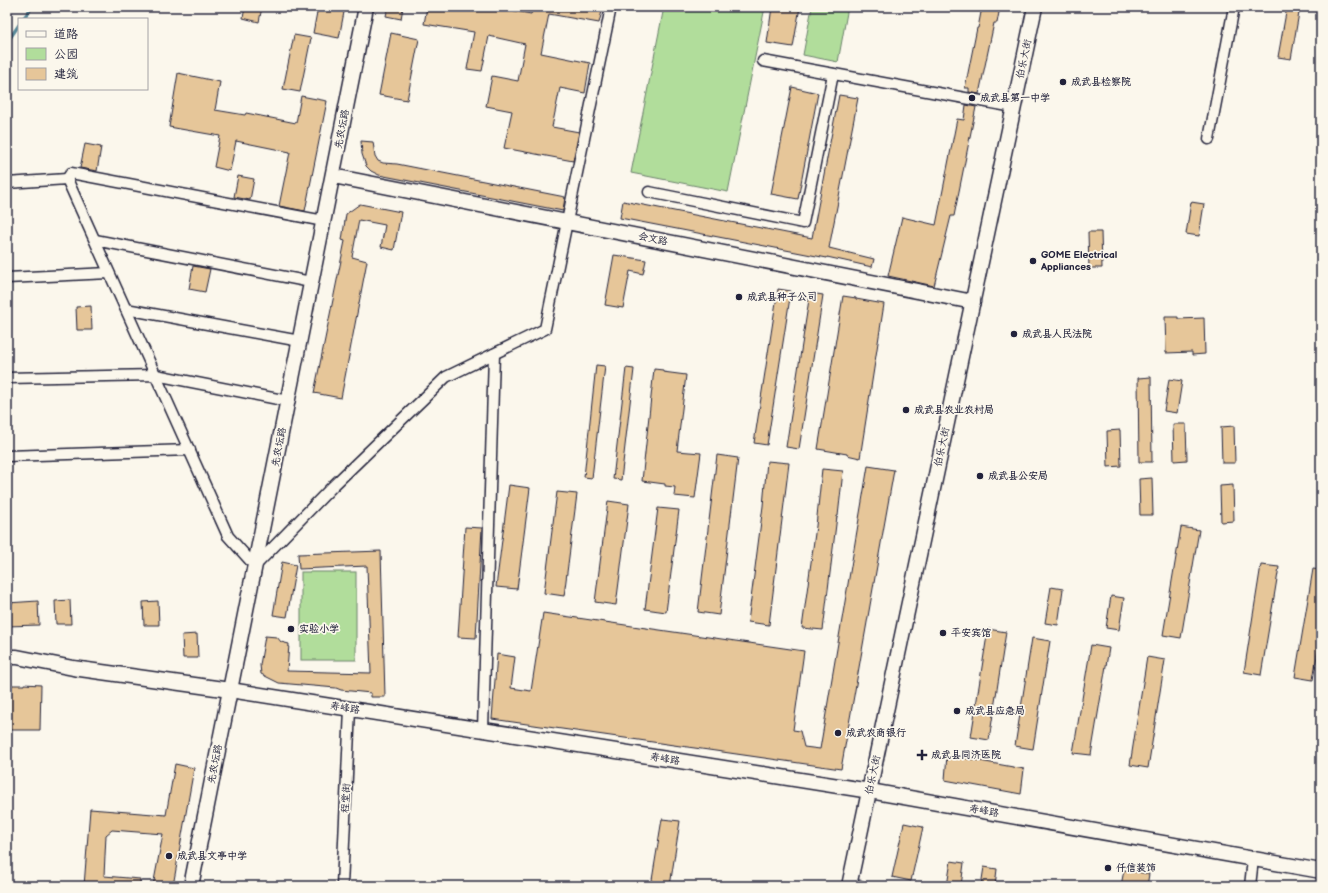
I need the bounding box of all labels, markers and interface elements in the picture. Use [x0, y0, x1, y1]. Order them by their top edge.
legend [18, 18, 148, 90]
text: 道路 [54, 27, 78, 42]
street label: 伯乐大街 [1014, 38, 1034, 80]
text: 公园 [54, 47, 78, 62]
text: 建筑 [54, 67, 78, 82]
place label: 成武县检察院 [1071, 76, 1131, 88]
marker: 成武县检察院 [1058, 77, 1068, 87]
place label: 成武县第一中学 [980, 92, 1050, 104]
marker: 成武县第一中学 [967, 93, 977, 103]
street label: 先农坛路 [332, 108, 352, 150]
street label: 会文路 [637, 230, 669, 248]
place label: GOME Electrical Appliances [1040, 249, 1117, 273]
marker: GOME Electrical Appliances [1028, 256, 1038, 266]
place label: 成武县种子公司 [747, 291, 817, 303]
marker: 成武县种子公司 [734, 292, 744, 302]
place label: 成武县人民法院 [1022, 328, 1092, 340]
marker: 成武县人民法院 [1009, 329, 1019, 339]
place label: 成武县农业农村局 [914, 404, 994, 416]
marker: 成武县农业农村局 [901, 405, 911, 415]
street label: 先农坛路 [269, 426, 289, 468]
street label: 伯乐大街 [932, 426, 952, 468]
place label: 成武县公安局 [988, 470, 1048, 482]
marker: 成武县公安局 [975, 471, 985, 481]
place label: 实验小学 [299, 623, 339, 635]
marker: 实验小学 [286, 624, 296, 634]
place label: 平安宾馆 [951, 627, 991, 639]
marker: 平安宾馆 [938, 628, 948, 638]
street label: 寿峰路 [329, 700, 361, 716]
place label: 成武县应急局 [965, 705, 1025, 717]
marker: 成武县应急局 [952, 706, 962, 716]
place label: 成武农商银行 [846, 727, 906, 739]
marker: 成武农商银行 [833, 728, 843, 738]
street label: 先农坛路 [205, 743, 225, 785]
marker: 成武县同济医院 [916, 749, 928, 761]
place label: 成武县同济医院 [931, 749, 1001, 761]
street label: 寿峰路 [649, 751, 681, 767]
street label: 伯乐大街 [863, 754, 883, 796]
street label: 程堂街 [339, 783, 353, 813]
street label: 寿峰路 [968, 802, 1000, 820]
place label: 成武县文亭中学 [177, 850, 247, 862]
marker: 成武县文亭中学 [164, 851, 174, 861]
place label: 仟信装饰 [1116, 862, 1156, 874]
marker: 仟信装饰 [1103, 863, 1113, 873]

